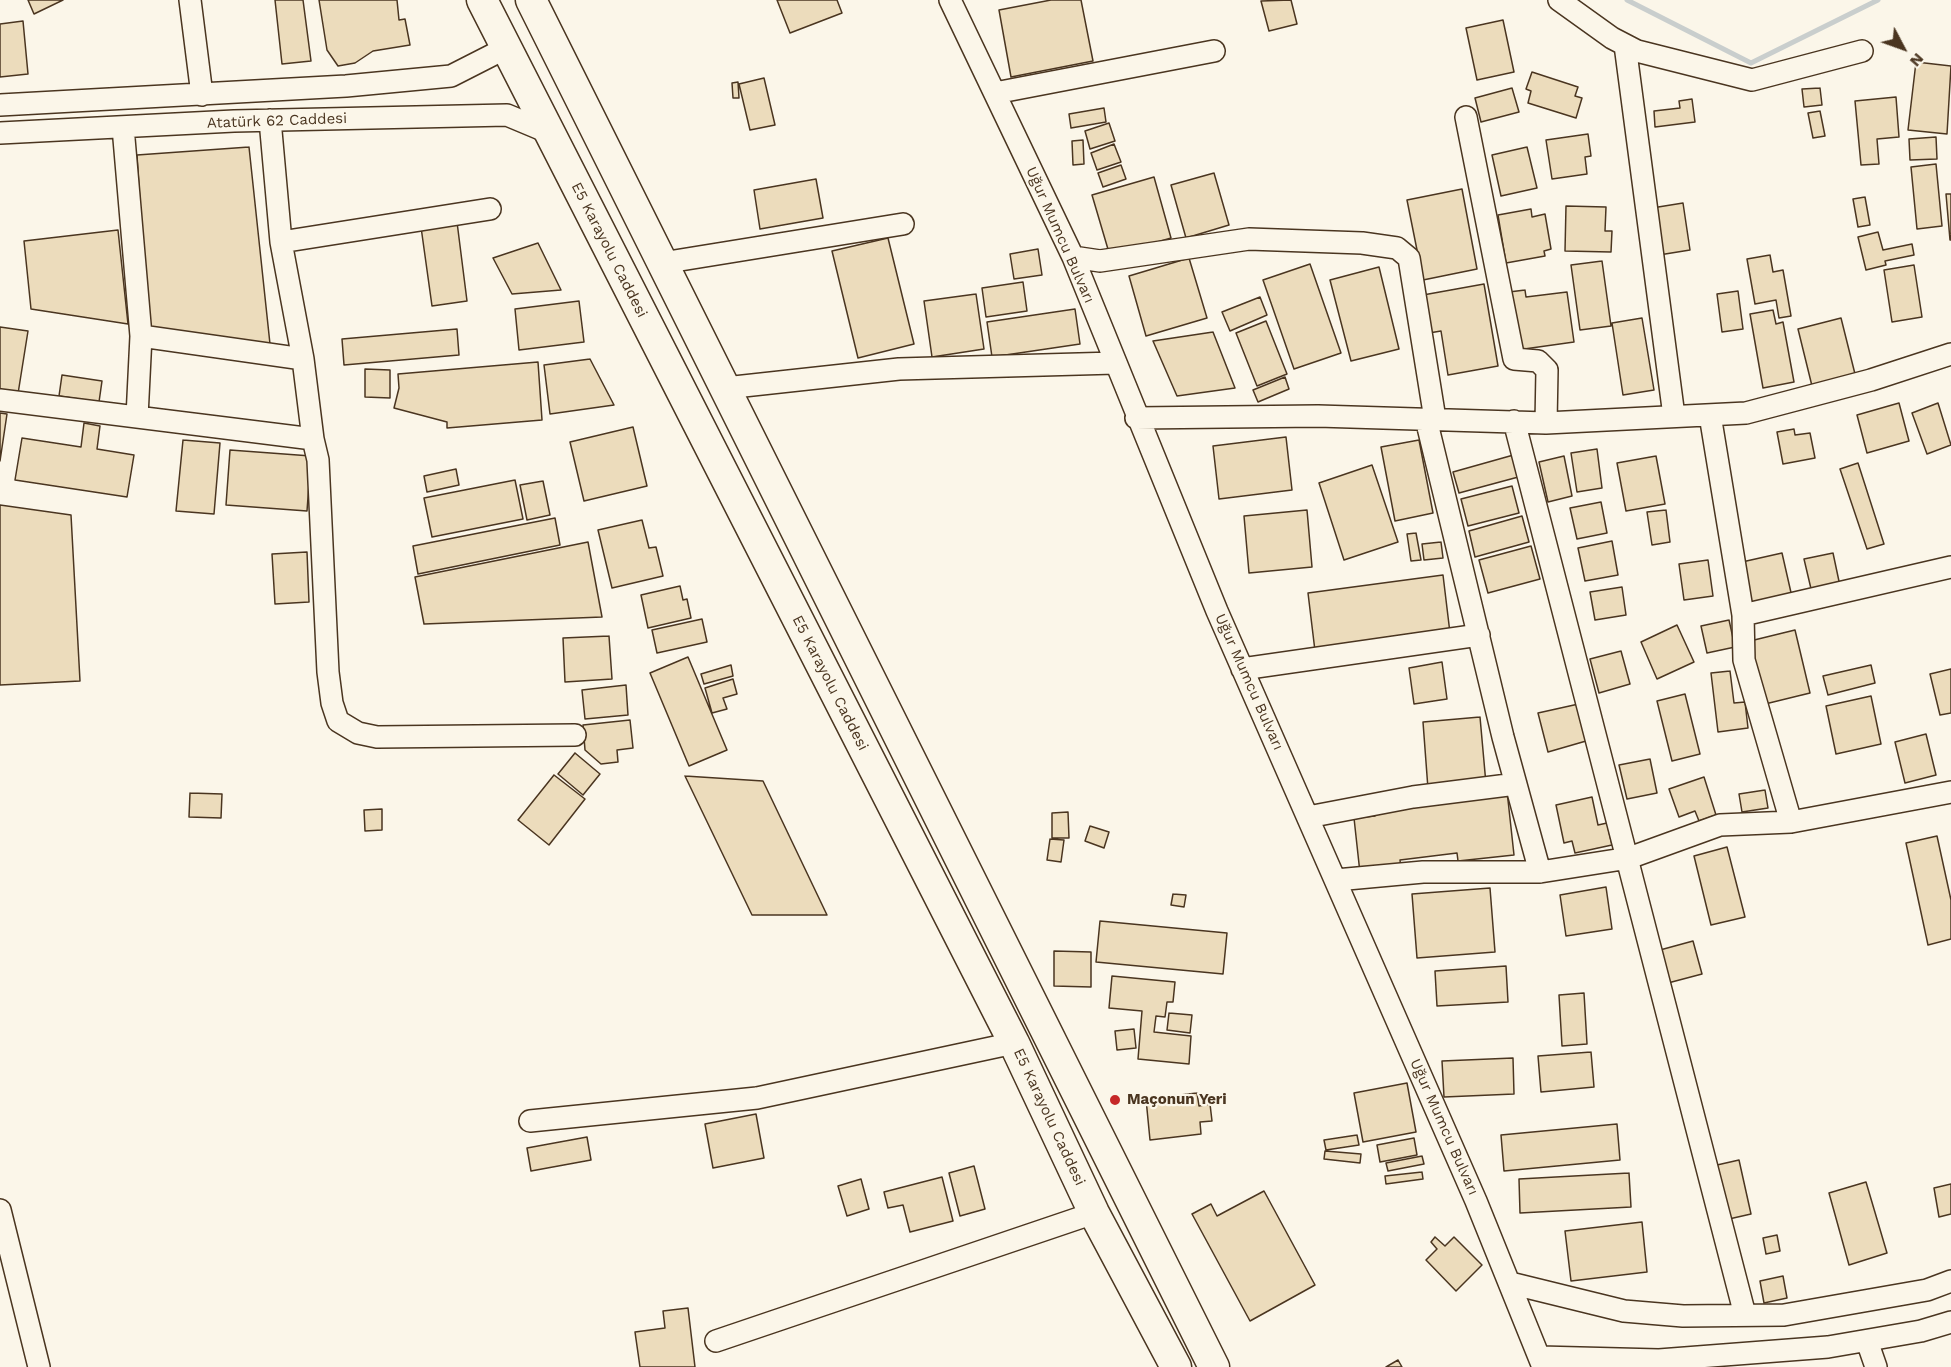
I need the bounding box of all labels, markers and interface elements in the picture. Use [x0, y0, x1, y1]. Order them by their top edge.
north arrow [1873, 18, 1933, 78]
text: N [1906, 49, 1928, 71]
street label: Atatürk 62 Caddesi [207, 110, 347, 132]
street label: Uğur Mumcu Bulvarı [1022, 164, 1098, 306]
street label: E5 Karayolu Caddesi [567, 179, 651, 321]
street label: Uğur Mumcu Bulvarı [1211, 611, 1287, 753]
street label: E5 Karayolu Caddesi [788, 612, 872, 754]
street label: E5 Karayolu Caddesi [1009, 1046, 1089, 1188]
street label: Uğur Mumcu Bulvarı [1406, 1056, 1482, 1198]
place label: Maçonun Yeri [1127, 1091, 1227, 1109]
marker: Maçonun Yeri [1108, 1093, 1122, 1107]

